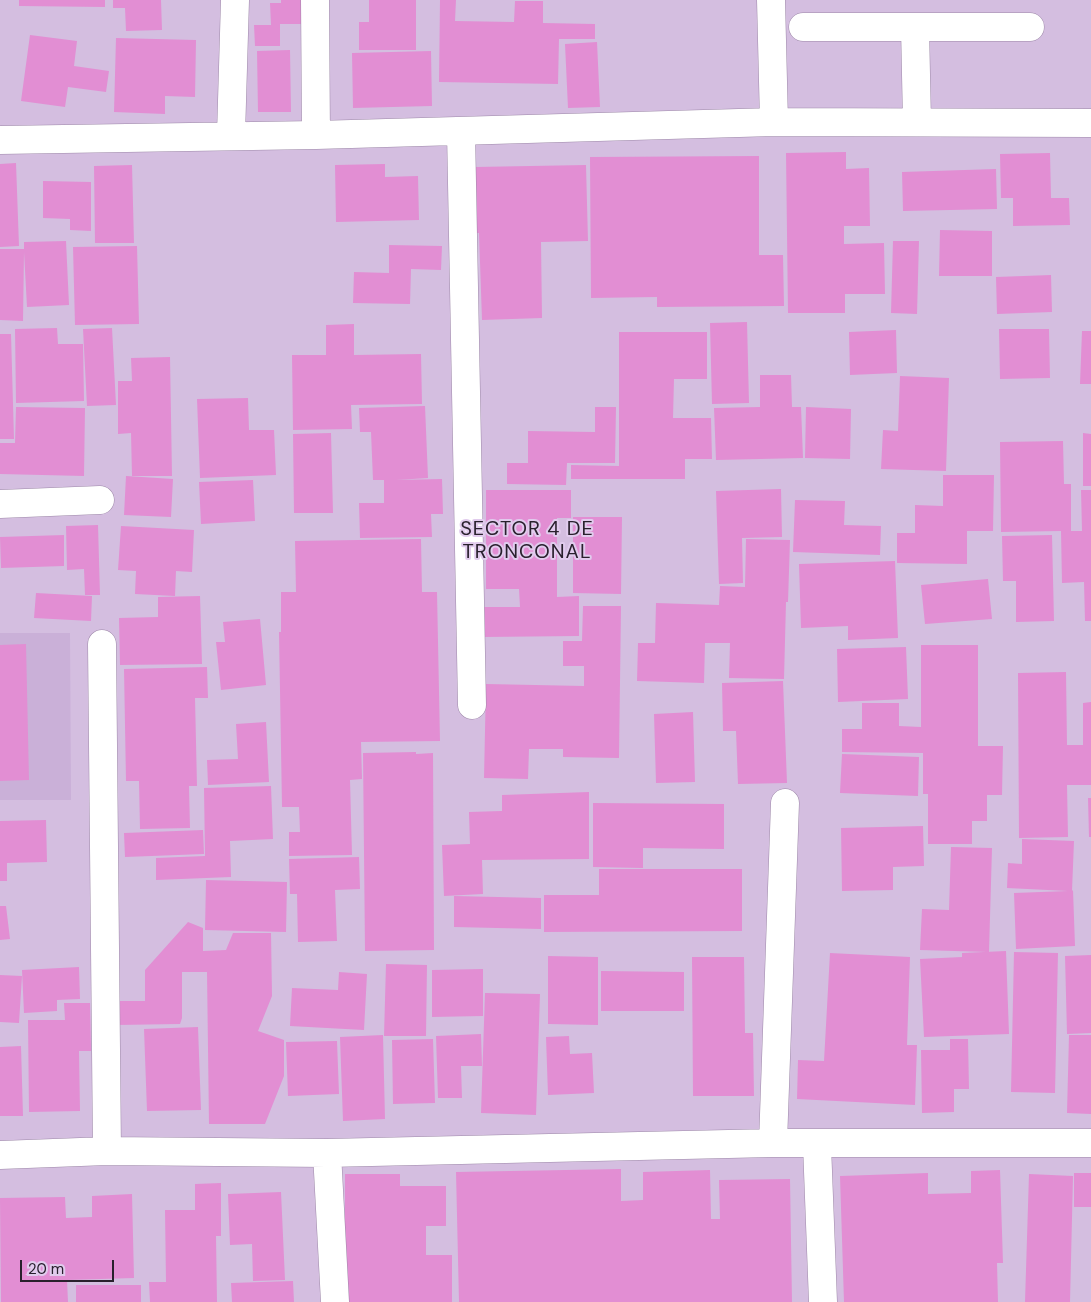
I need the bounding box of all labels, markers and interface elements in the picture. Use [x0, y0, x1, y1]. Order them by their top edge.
district label: SECTOR 4 DE TRONCONAL [459, 518, 595, 565]
scale bar [22, 1250, 116, 1282]
text: 20 m [28, 1259, 64, 1279]

